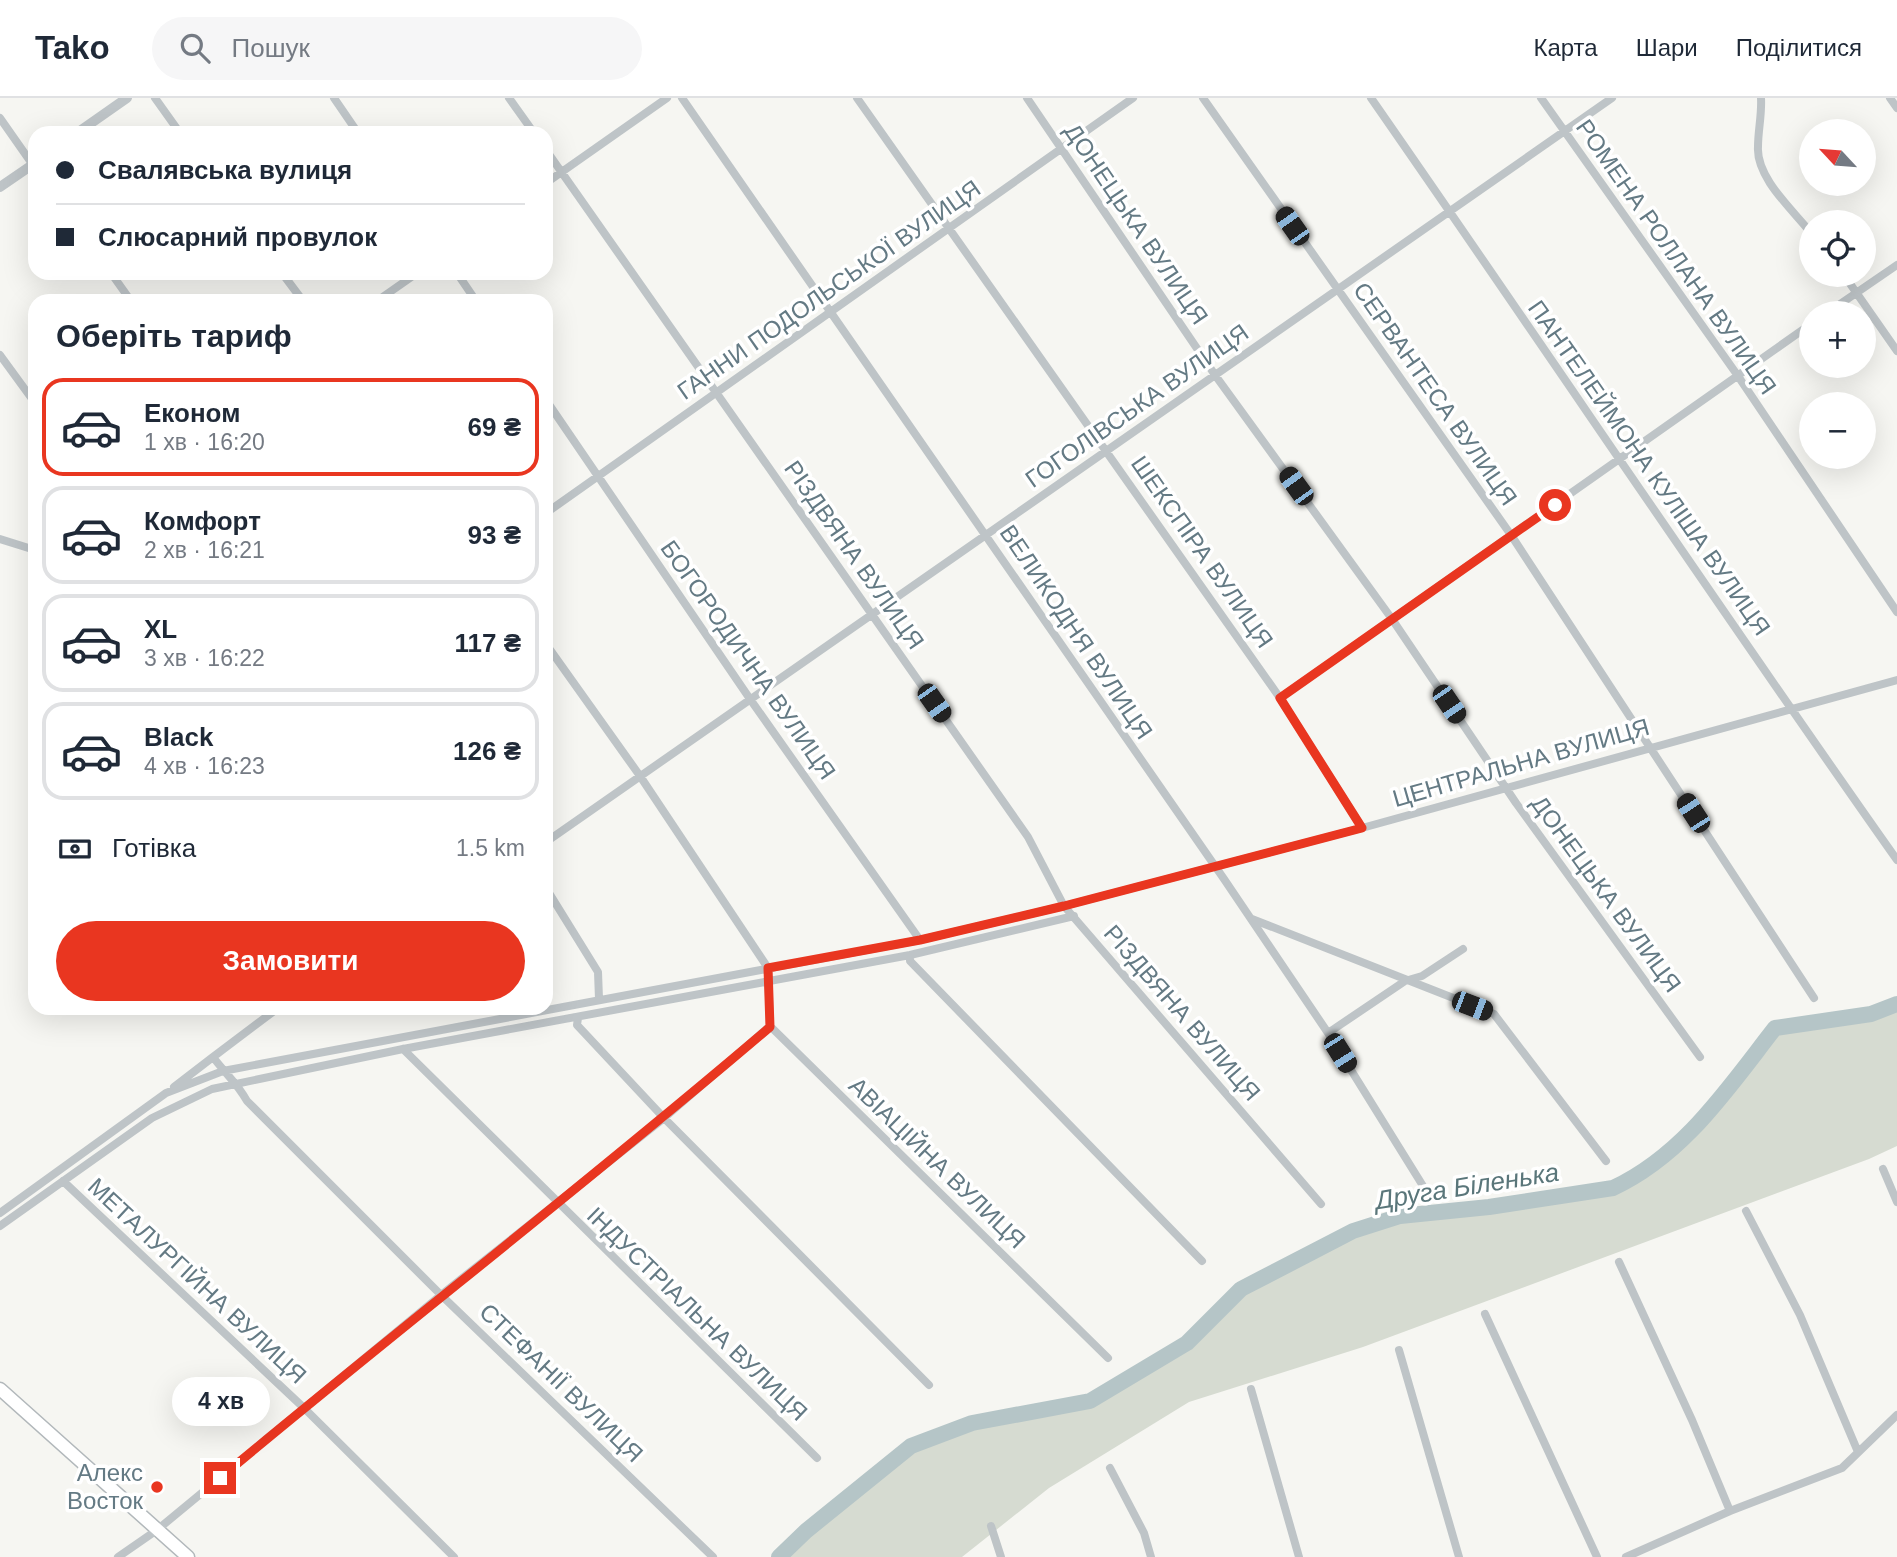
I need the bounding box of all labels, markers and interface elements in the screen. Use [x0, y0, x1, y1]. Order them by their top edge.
search box [152, 17, 642, 80]
text: Tako [35, 29, 110, 66]
icon: search [176, 29, 214, 67]
text: Пошук [232, 33, 310, 63]
text: Карта [1533, 34, 1598, 61]
text: Шари [1636, 34, 1698, 61]
text: Поділитися [1736, 34, 1862, 61]
street label: РОМЕНА РОЛЛАНА ВУЛИЦЯ [1571, 114, 1782, 399]
street label: ДОНЕЦЬКА ВУЛИЦЯ [1059, 118, 1214, 329]
north arrow [1799, 119, 1876, 196]
map controls [1799, 119, 1876, 469]
text: Свалявська вулиця [98, 155, 352, 185]
street label: ГАННИ ПОДОЛЬСЬКОЇ ВУЛИЦЯ [672, 174, 985, 405]
car [1272, 203, 1313, 249]
button: locate [1799, 210, 1876, 287]
text: Слюсарний провулок [98, 222, 377, 252]
street label: СЕРВАНТЕСА ВУЛИЦЯ [1348, 277, 1523, 510]
street label: ПАНТЕЛЕЙМОНА КУЛІША ВУЛИЦЯ [1523, 295, 1776, 640]
button: + [1799, 301, 1876, 378]
text: Оберіть тариф [56, 318, 292, 354]
street label: ГОГОЛІВСЬКА ВУЛИЦЯ [1020, 318, 1253, 493]
button: − [1799, 392, 1876, 469]
icon: car [60, 396, 123, 459]
text: Економ [144, 398, 240, 428]
text: 69 ₴ [468, 412, 521, 442]
text: 1 хв · 16:20 [144, 429, 265, 455]
street label: ШЕКСПІРА ВУЛИЦЯ [1126, 451, 1279, 653]
street label: РІЗДВЯНА ВУЛИЦЯ [779, 455, 930, 654]
car [1276, 463, 1317, 509]
route start [1539, 489, 1571, 521]
icon: car [60, 504, 123, 567]
text: Комфорт [144, 506, 261, 536]
text: 93 ₴ [468, 520, 521, 550]
street label: ВЕЛИКОДНЯ ВУЛИЦЯ [995, 520, 1158, 744]
street label: БОГОРОДИЧНА ВУЛИЦЯ [656, 535, 841, 784]
text: 2 хв · 16:21 [144, 537, 265, 563]
icon: car [60, 612, 123, 675]
text: XL [144, 614, 177, 644]
text: 117 ₴ [454, 628, 521, 658]
text: 3 хв · 16:22 [144, 645, 265, 671]
car [914, 680, 955, 726]
car [1429, 681, 1470, 727]
street label: ЦЕНТРАЛЬНА ВУЛИЦЯ [1389, 713, 1652, 812]
icon: car [60, 720, 123, 783]
text: Black [144, 722, 213, 752]
text: 126 ₴ [453, 736, 521, 766]
text: 4 хв · 16:23 [144, 753, 265, 779]
street label: ДОНЕЦЬКА ВУЛИЦЯ [1526, 790, 1687, 997]
car [1673, 790, 1714, 836]
icon: cash [56, 830, 94, 868]
text: Готівка [112, 833, 196, 863]
text: 1.5 km [456, 835, 525, 861]
street label: РІЗДВЯНА ВУЛИЦЯ [1099, 919, 1266, 1106]
button: Замовити [56, 921, 525, 1001]
car [1449, 989, 1496, 1023]
car [1320, 1030, 1361, 1076]
street label: АВІАЦІЙНА ВУЛИЦЯ [844, 1072, 1031, 1254]
water label: Друга Біленька [1370, 1157, 1561, 1216]
street label: МЕТАЛУРГІЙНА ВУЛИЦЯ [83, 1173, 312, 1389]
street label: ІНДУСТРІАЛЬНА ВУЛИЦЯ [582, 1201, 813, 1426]
street label: СТЕФАНІЇ ВУЛИЦЯ [474, 1298, 648, 1467]
callout: 4 хв [171, 1376, 269, 1426]
text: 4 хв [198, 1388, 244, 1414]
place label: Алекс Восток [67, 1459, 143, 1514]
route end [204, 1462, 236, 1494]
marker: Алекс Восток [149, 1479, 165, 1495]

